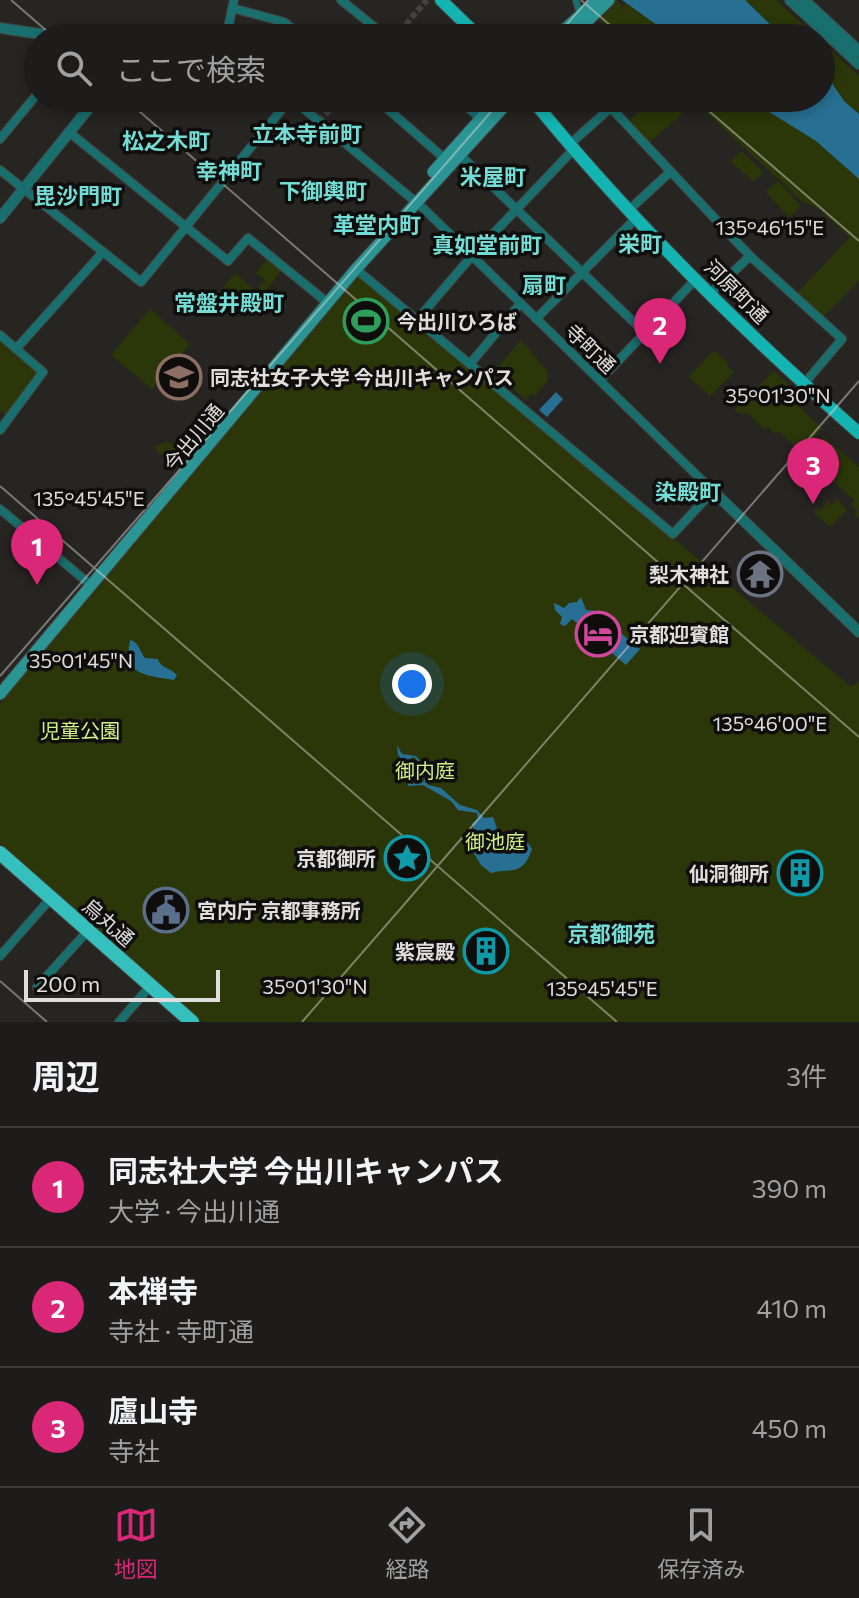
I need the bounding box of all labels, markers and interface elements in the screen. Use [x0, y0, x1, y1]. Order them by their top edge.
search box [24, 24, 835, 112]
icon: search [52, 46, 96, 90]
text: ここで検索 [116, 50, 266, 87]
district label: 立本寺前町 [252, 120, 362, 147]
district label: 松之木町 [122, 127, 210, 154]
district label: 幸神町 [196, 157, 262, 184]
district label: 米屋町 [460, 163, 526, 190]
district label: 下御輿町 [279, 177, 367, 204]
district label: 毘沙門町 [34, 182, 122, 209]
district label: 革堂内町 [333, 211, 421, 238]
text: 135°46'15"E [716, 215, 824, 239]
district label: 栄町 [618, 230, 662, 257]
district label: 真如堂前町 [432, 231, 542, 258]
street label: 河原町通 [700, 254, 774, 328]
district label: 扇町 [522, 271, 566, 298]
district label: 常盤井殿町 [174, 289, 284, 316]
sports icon: 今出川ひろば [342, 297, 390, 345]
pin: 2 [634, 298, 686, 364]
place label: 今出川ひろば [397, 309, 517, 333]
street label: 寺町通 [561, 319, 621, 377]
school or university icon: 同志社女子大学 今出川キャンパス [155, 353, 203, 401]
place label: 同志社女子大学 今出川キャンパス [210, 365, 514, 389]
text: 35°01'30"N [726, 383, 830, 407]
street label: 今出川通 [158, 399, 228, 475]
pin: 3 [787, 438, 839, 504]
district label: 染殿町 [655, 478, 721, 505]
text: 135°45'45"E [33, 486, 145, 510]
pin: 1 [11, 519, 63, 585]
temple icon: 梨木神社 [736, 550, 784, 598]
place label: 梨木神社 [649, 562, 729, 586]
hotel icon: 京都迎賓館 [574, 610, 622, 658]
place label: 京都迎賓館 [629, 622, 729, 646]
text: 35°01'45"N [29, 648, 133, 672]
your location [392, 664, 432, 704]
text: 135°46'00"E [713, 711, 827, 735]
park label: 児童公園 [40, 718, 120, 742]
park label: 御内庭 [395, 758, 455, 782]
park label: 御池庭 [465, 829, 525, 853]
place icon: 京都御所 [383, 834, 431, 882]
place label: 京都御所 [296, 846, 376, 870]
building icon: 仙洞御所 [776, 849, 824, 897]
place label: 仙洞御所 [689, 861, 769, 885]
public building icon: 宮内庁 京都事務所 [142, 886, 190, 934]
street label: 烏丸通 [78, 893, 140, 951]
place label: 宮内庁 京都事務所 [197, 898, 361, 922]
district label: 京都御苑 [567, 920, 655, 947]
building icon: 紫宸殿 [462, 927, 510, 975]
place label: 紫宸殿 [395, 939, 455, 963]
scale bar [24, 966, 220, 1002]
text: 200 m [36, 970, 100, 997]
text: 35°01'30"N [263, 974, 367, 998]
text: 135°45'45"E [546, 976, 658, 1000]
text: 周辺 [32, 1054, 100, 1096]
text: 3件 [786, 1060, 827, 1091]
text: 同志社大学 今出川キャンパス [108, 1151, 504, 1188]
text: 1 [52, 1172, 64, 1203]
text: 390 m [752, 1172, 827, 1203]
text: 大学 · 今出川通 [108, 1195, 280, 1226]
text: 本禅寺 [108, 1271, 198, 1308]
text: 2 [51, 1292, 65, 1323]
text: 410 m [756, 1292, 827, 1323]
text: 寺社 · 寺町通 [108, 1315, 254, 1346]
text: 廬山寺 [108, 1391, 198, 1428]
text: 3 [50, 1412, 66, 1443]
text: 450 m [752, 1412, 827, 1443]
text: 寺社 [108, 1435, 160, 1466]
tab: 地図 [114, 1503, 158, 1583]
tab: 経路 [385, 1503, 429, 1583]
tab: 保存済み [657, 1503, 745, 1583]

